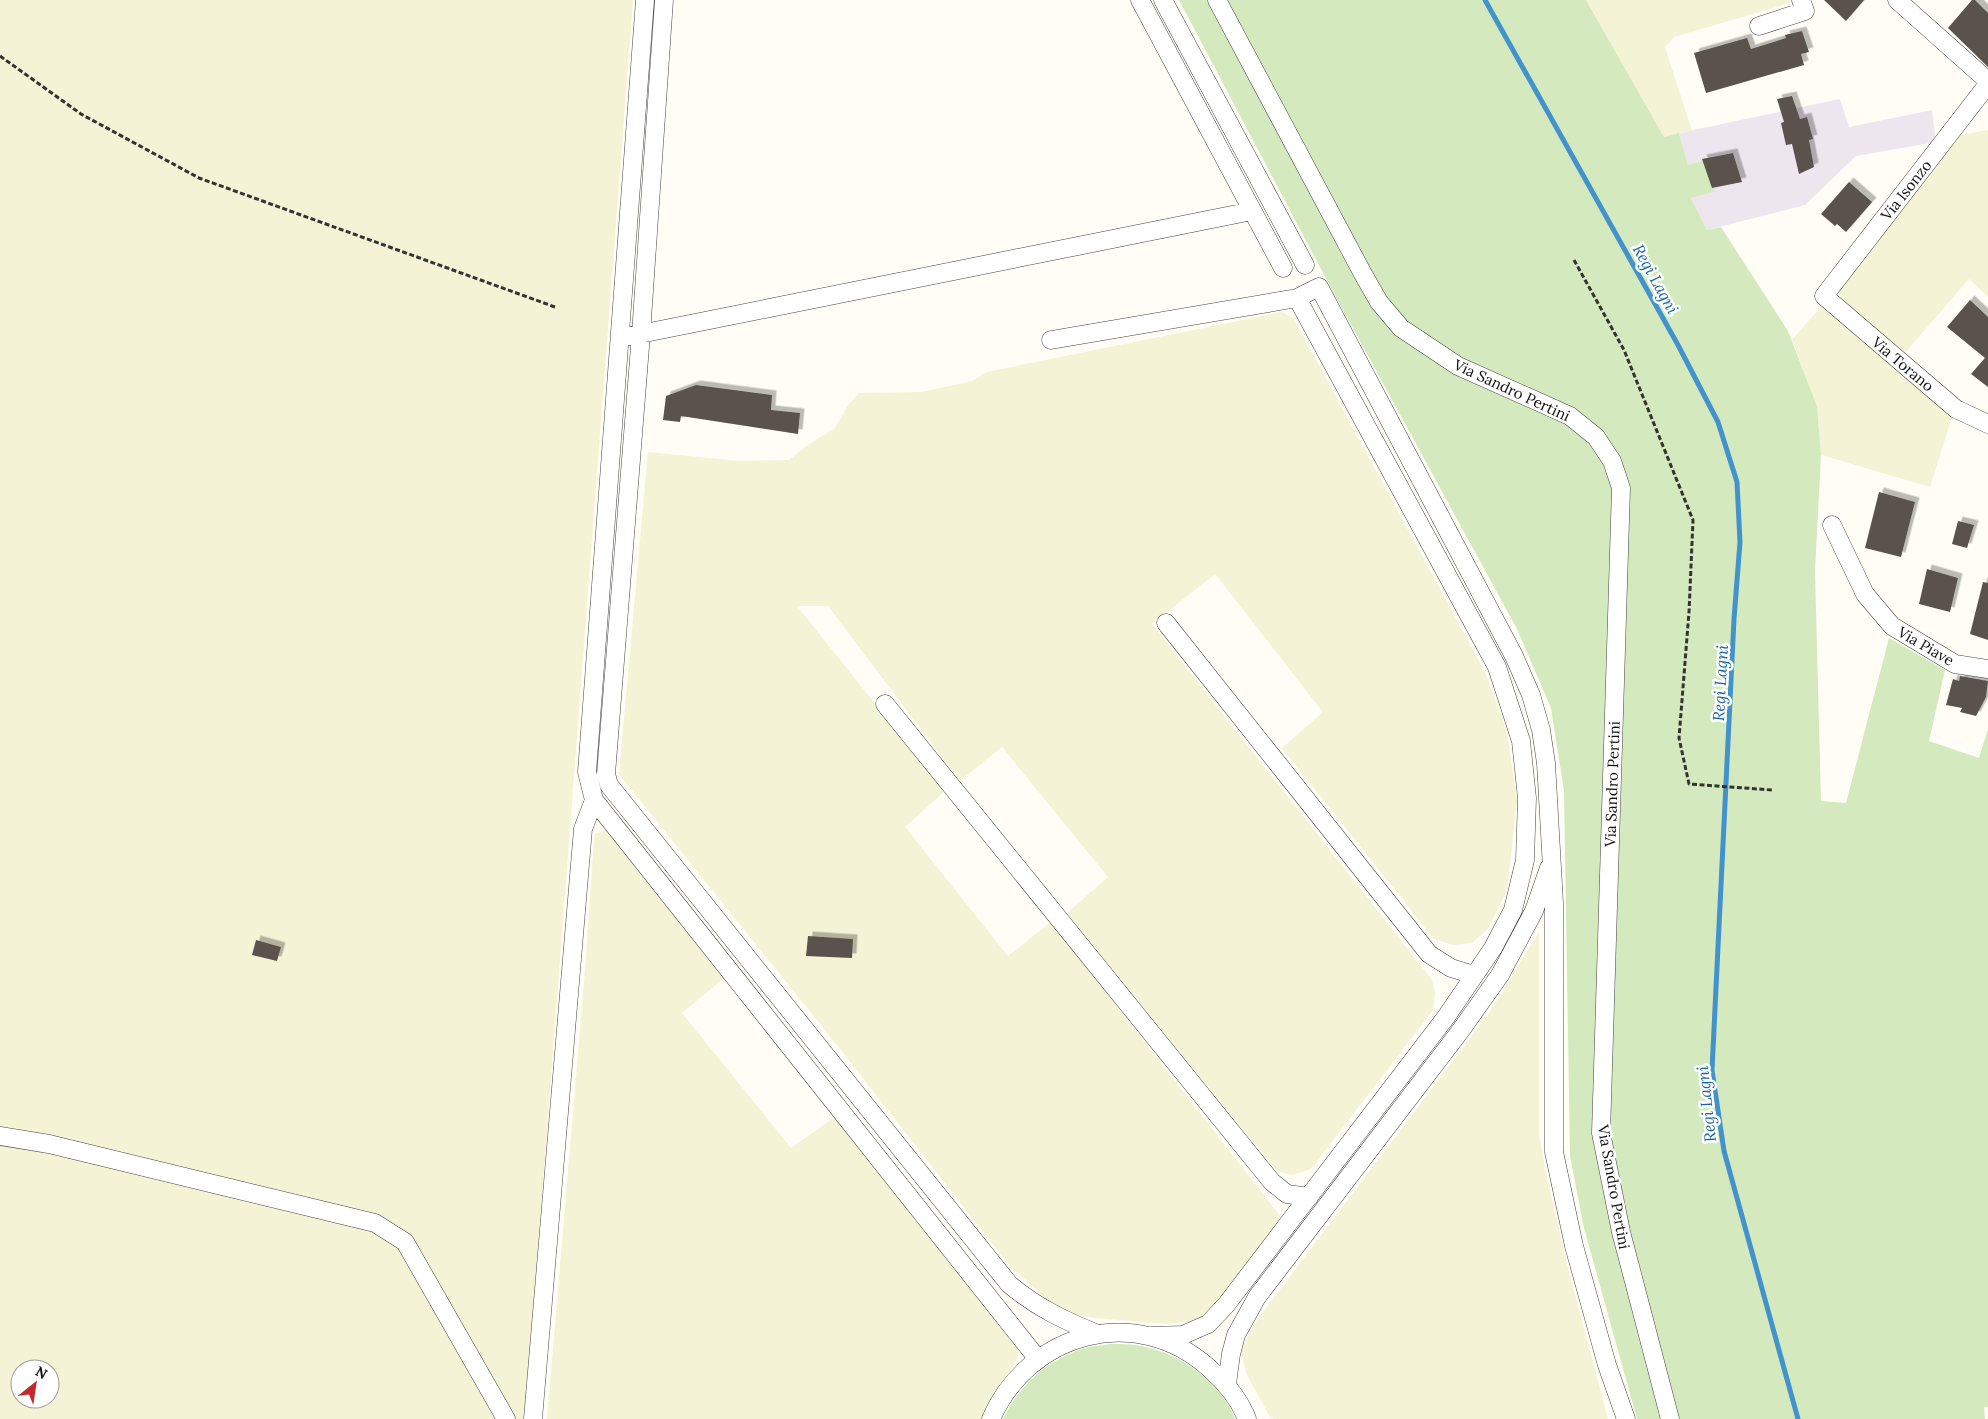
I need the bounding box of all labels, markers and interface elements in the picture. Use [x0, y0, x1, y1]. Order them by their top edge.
street label: Via Isonzo [1876, 156, 1936, 225]
water label: Regi Lagni [1629, 241, 1683, 317]
street label: Via Torano [1867, 332, 1938, 396]
street label: Via Sandro Pertini [1450, 354, 1573, 425]
street label: Via Piave [1894, 622, 1958, 670]
water label: Regi Lagni [1708, 644, 1732, 722]
street label: Via Sandro Pertini [1600, 721, 1624, 848]
water label: Regi Lagni [1692, 1065, 1720, 1143]
street label: Via Sandro Pertini [1594, 1122, 1634, 1251]
north arrow [10, 1359, 60, 1409]
text: N [32, 1362, 51, 1383]

